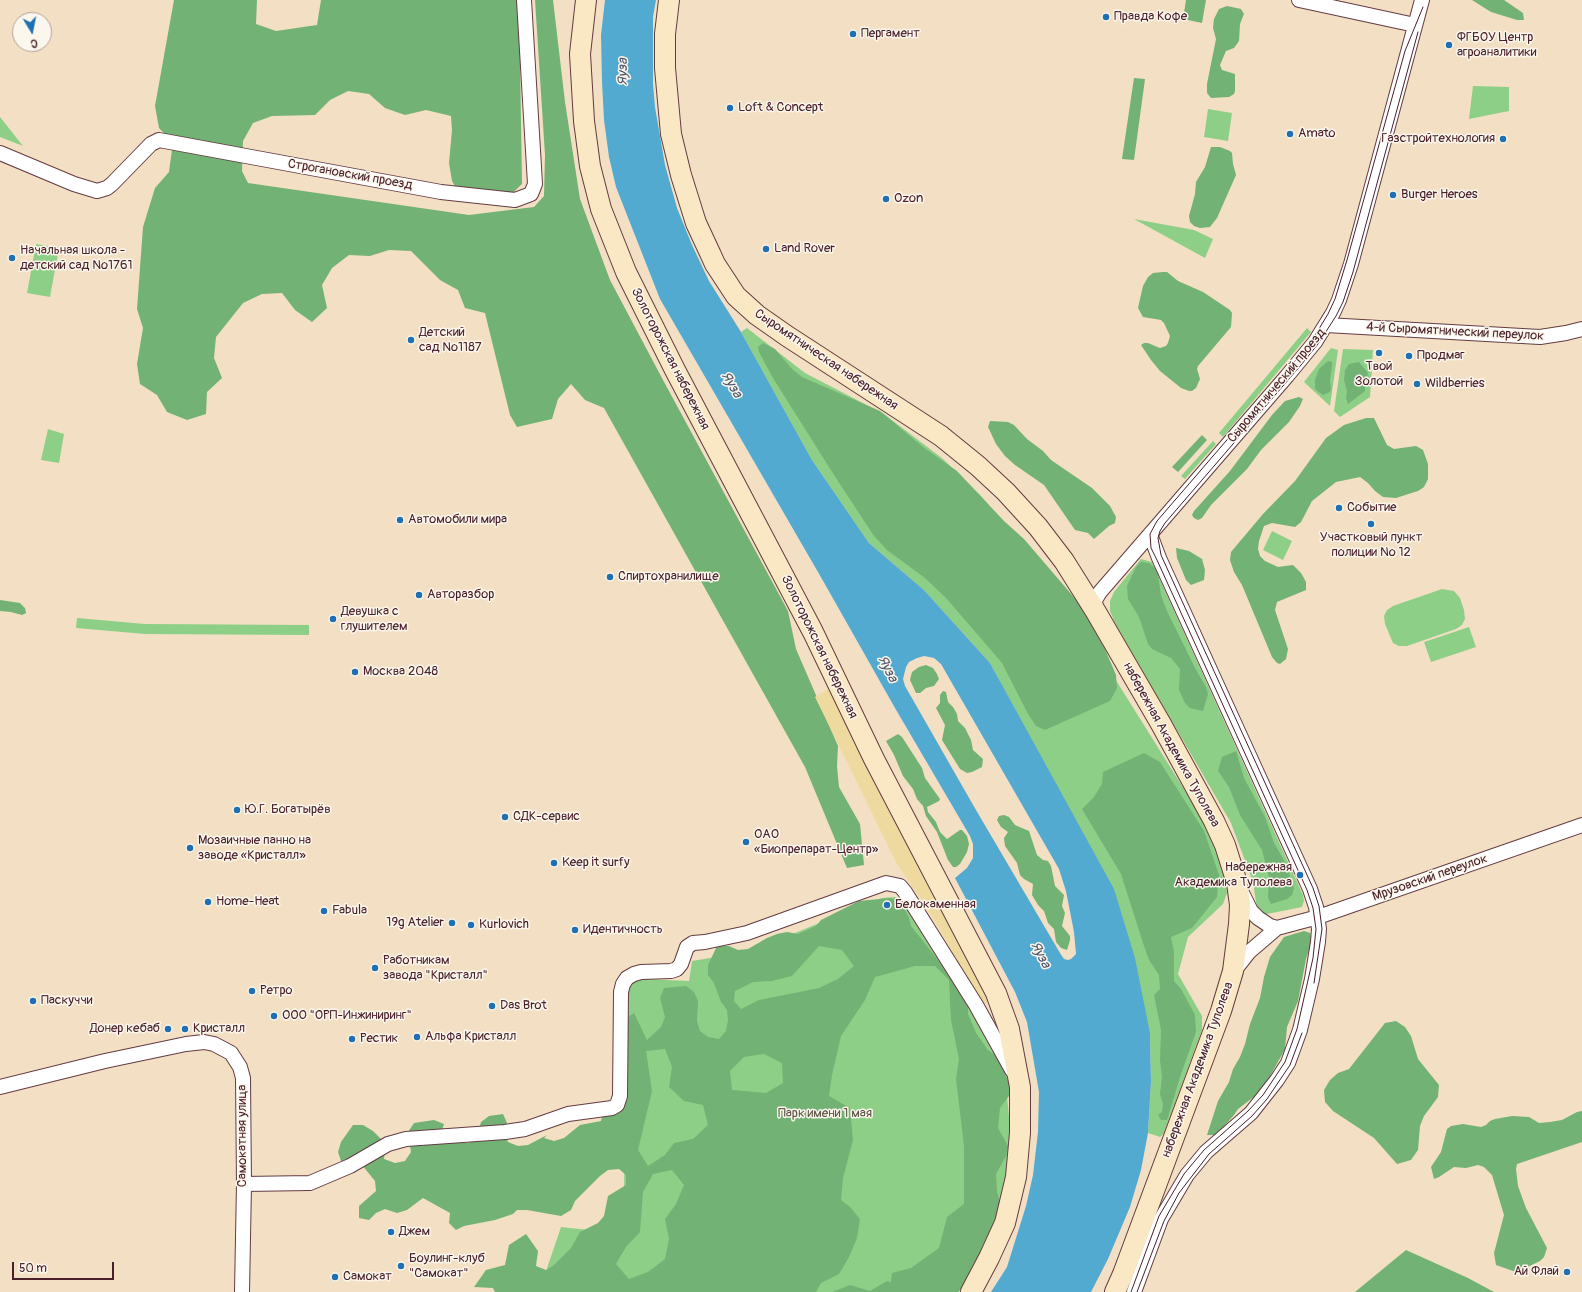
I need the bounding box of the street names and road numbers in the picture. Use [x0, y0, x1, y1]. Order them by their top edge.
street label: Строгановский проезд [286, 156, 414, 194]
street label: Золоторожская набережная [627, 285, 713, 433]
street label: Сыромятническая набережная [751, 306, 901, 414]
street label: 4-й Сыромятнический переулок [1366, 320, 1544, 344]
street label: Сыромятнический проезд [1225, 326, 1329, 446]
street label: Золоторожская набережная [778, 573, 860, 721]
street label: набережная Академика Туполева [1119, 660, 1223, 830]
street label: Мрузовский переулок [1370, 851, 1490, 905]
street label: набережная Академика Туполева [1159, 980, 1237, 1160]
street label: Самокатная улица [235, 1085, 251, 1187]

